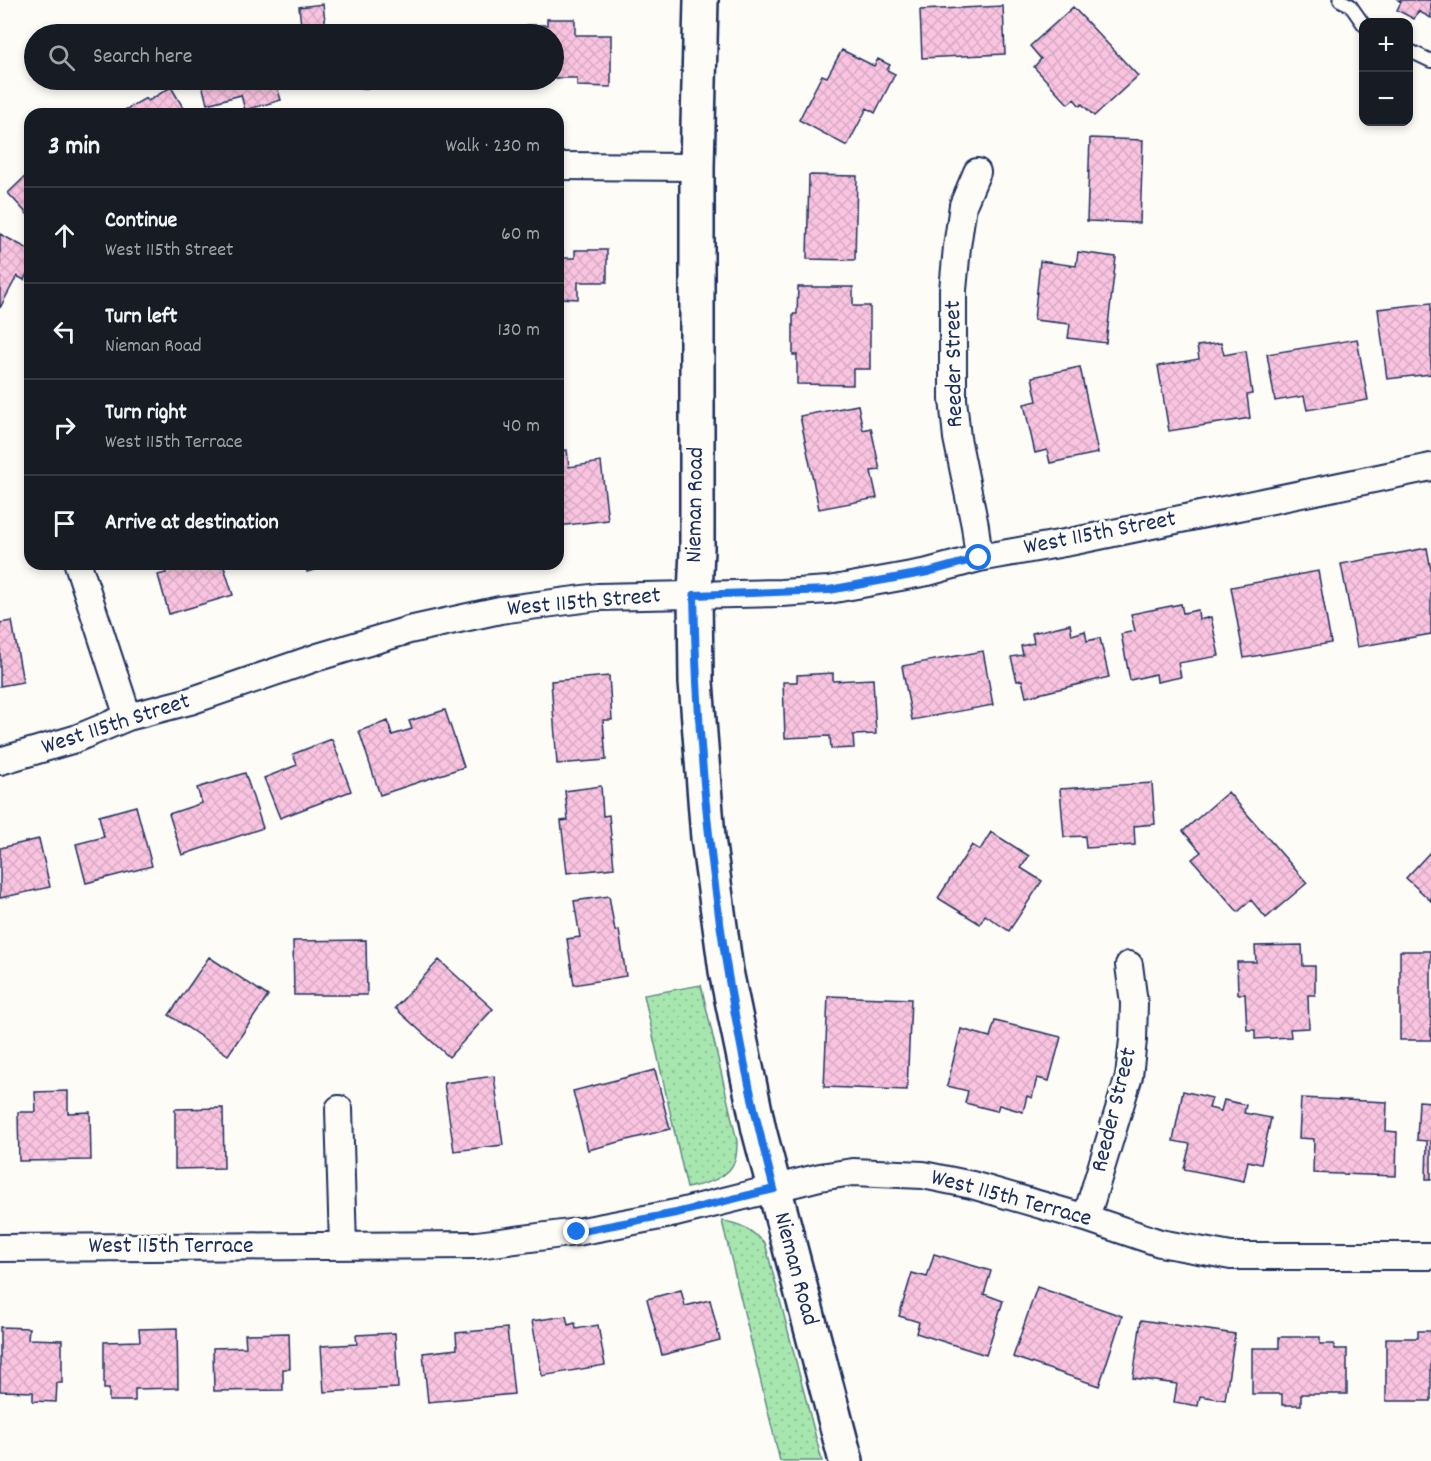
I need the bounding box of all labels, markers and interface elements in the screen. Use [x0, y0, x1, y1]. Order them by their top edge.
map controls [1359, 18, 1413, 126]
button: + [1359, 18, 1413, 72]
search box [24, 24, 564, 90]
icon: search [45, 41, 78, 74]
text: Search here [93, 42, 192, 73]
button: − [1359, 72, 1413, 126]
text: 3 min [48, 129, 100, 166]
text: Walk · 230 m [446, 133, 540, 161]
text: Continue [105, 206, 177, 237]
icon: ahead [48, 219, 81, 252]
text: 60 m [501, 221, 540, 249]
text: West 115th Street [105, 237, 233, 265]
street label: Reeder Street [937, 300, 973, 428]
text: Turn left [105, 302, 177, 333]
icon: left [48, 315, 81, 348]
text: 130 m [498, 317, 540, 345]
text: Nieman Road [105, 333, 202, 361]
text: Turn right [105, 398, 187, 429]
icon: right [48, 411, 81, 444]
text: 40 m [502, 413, 540, 441]
text: West 115th Terrace [105, 429, 243, 457]
street label: Nieman Road [678, 447, 714, 563]
street label: West 115th Street [1021, 503, 1179, 565]
icon: arrive [48, 507, 81, 540]
text: Arrive at destination [105, 508, 279, 539]
route start [965, 544, 991, 570]
street label: West 115th Street [506, 579, 662, 627]
street label: West 115th Street [37, 685, 195, 765]
street label: Reeder Street [1083, 1044, 1147, 1176]
street label: West 115th Terrace [927, 1161, 1095, 1237]
street label: Nieman Road [764, 1209, 826, 1329]
route end [563, 1218, 589, 1244]
street label: West 115th Terrace [88, 1230, 254, 1264]

